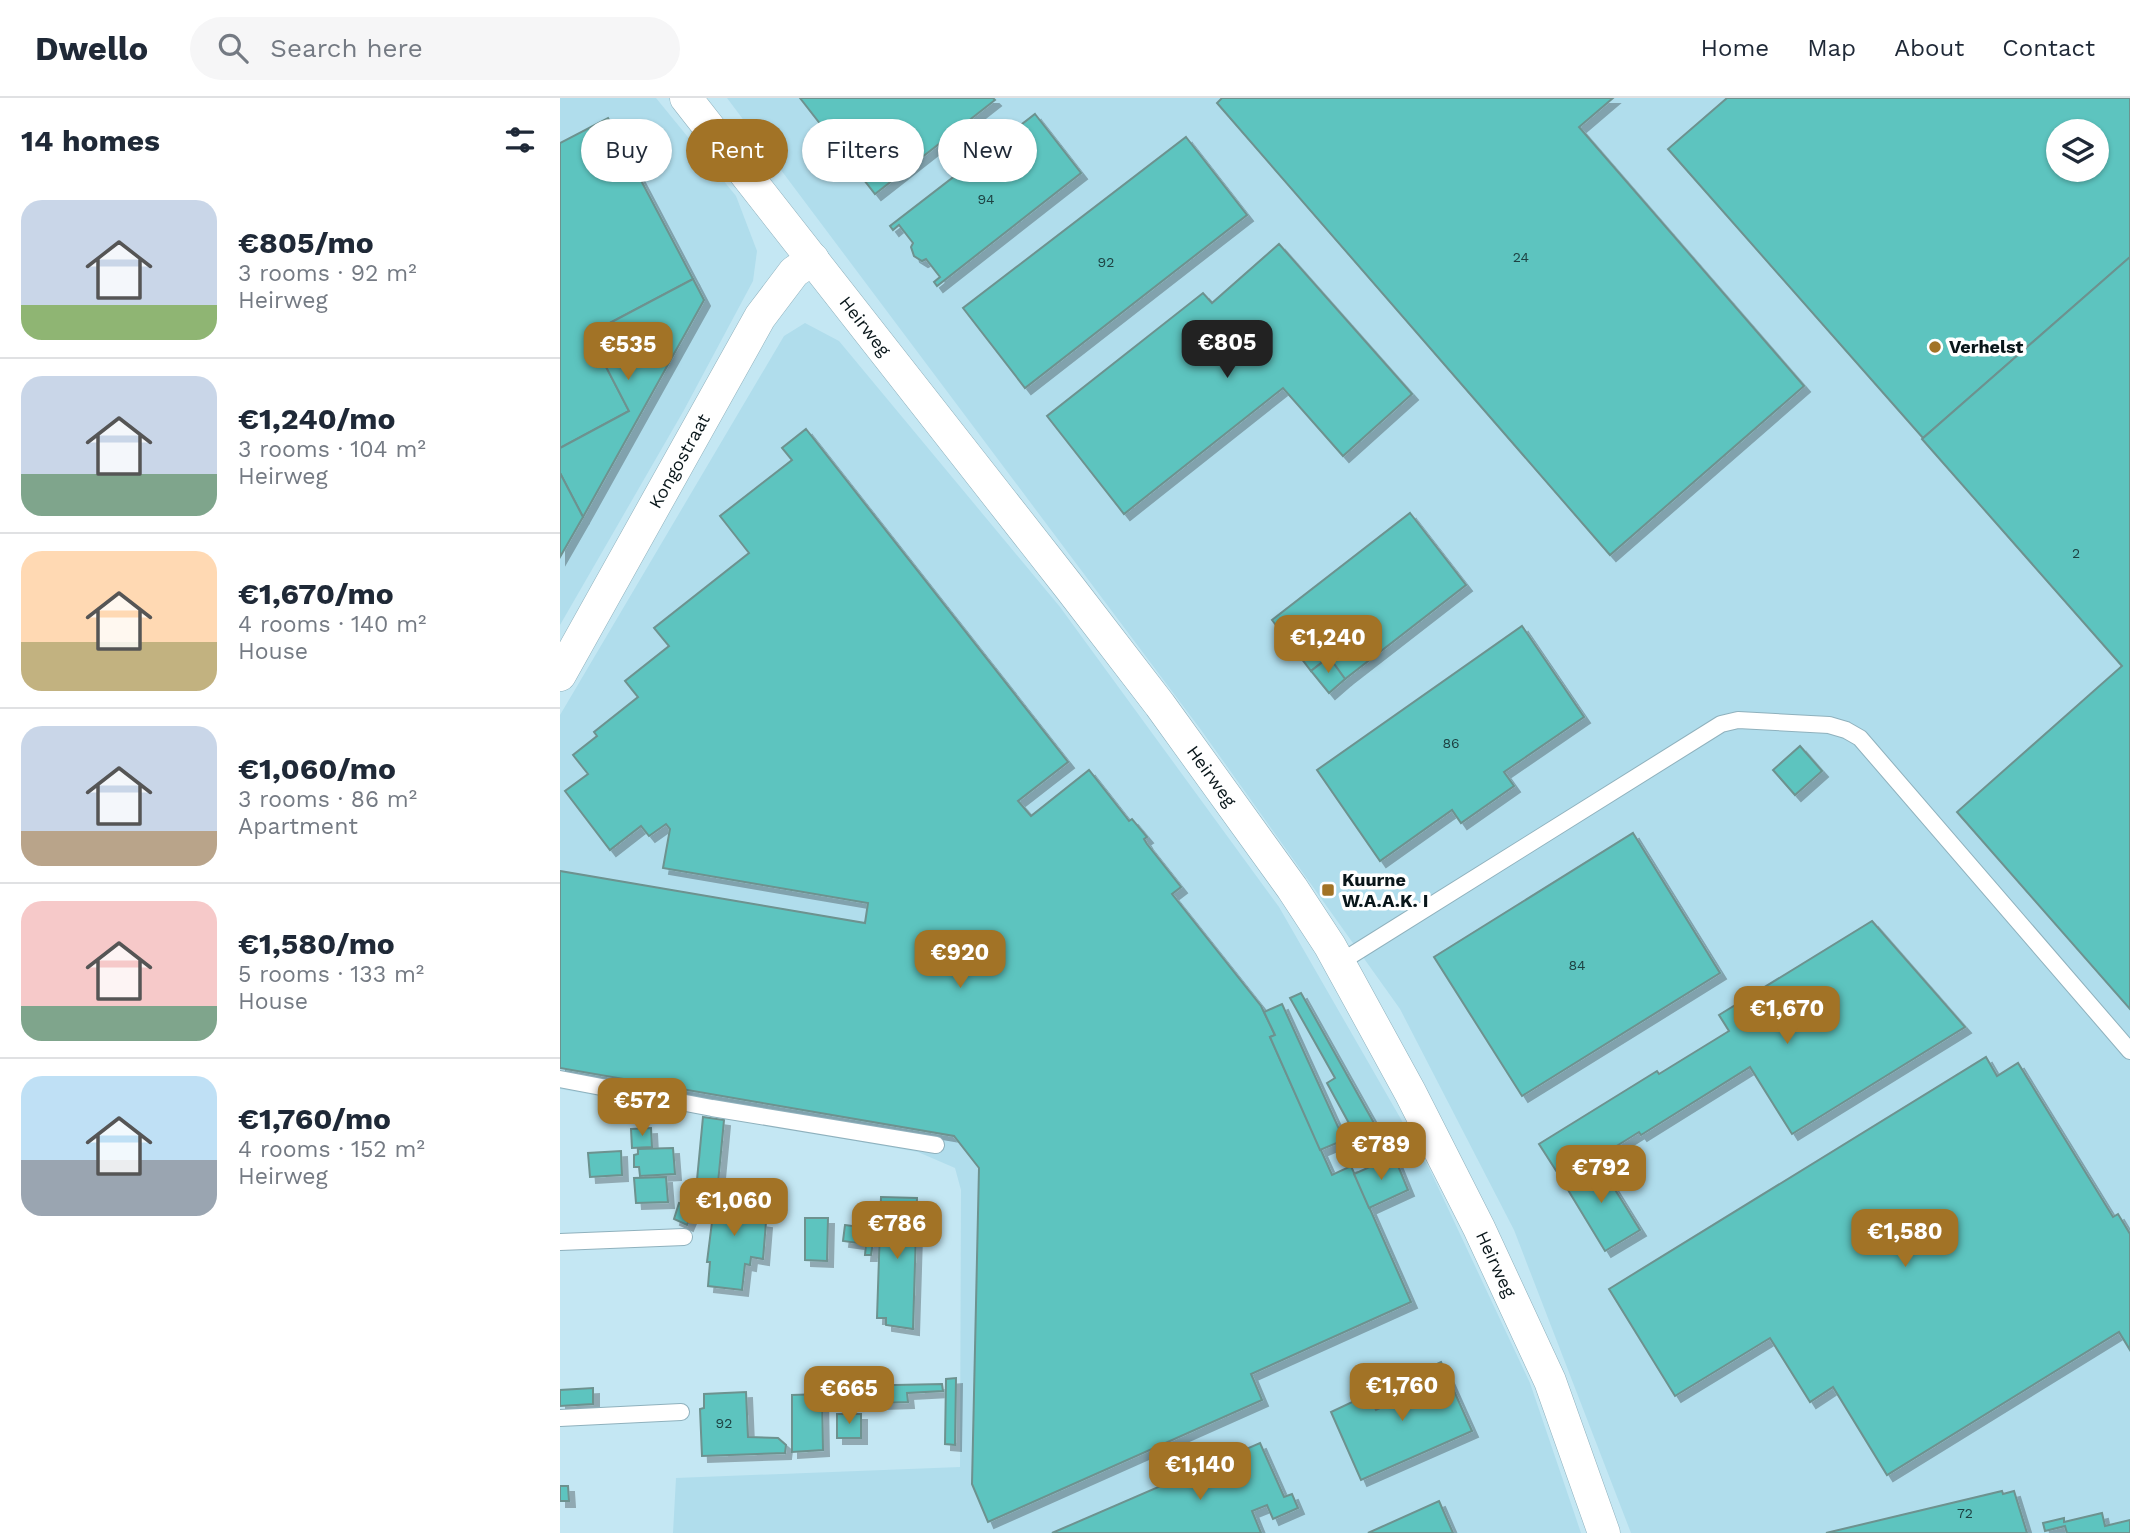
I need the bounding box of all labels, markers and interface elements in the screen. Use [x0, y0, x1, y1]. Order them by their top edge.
search box [190, 17, 680, 80]
text: Dwello [35, 29, 148, 68]
icon: search [214, 29, 252, 67]
text: Search here [270, 33, 423, 63]
text: Home [1701, 34, 1769, 62]
text: Map [1807, 34, 1856, 62]
text: About [1894, 34, 1964, 62]
text: Contact [2002, 34, 2095, 62]
chip: Buy [581, 119, 672, 182]
chip: Rent [686, 119, 788, 182]
chip: Filters [802, 119, 924, 182]
chip: New [938, 119, 1037, 182]
map controls [2046, 119, 2109, 182]
button: layers [2046, 119, 2109, 182]
icon: filters [501, 121, 539, 159]
text: 14 homes [21, 123, 160, 158]
house number: 94 [977, 191, 995, 207]
text: €805/mo [238, 225, 374, 260]
icon: home [77, 228, 161, 312]
house number: 24 [1513, 249, 1529, 265]
house number: 92 [1098, 254, 1114, 270]
text: 3 rooms · 92 m² [238, 260, 417, 287]
text: Heirweg [238, 287, 328, 314]
street label: Heirweg [835, 292, 895, 360]
pin: €805 [1186, 320, 1268, 380]
pin: €535 [587, 322, 669, 382]
text: €805 [1198, 329, 1256, 356]
text: €535 [600, 331, 656, 358]
place label: Verhelst [1949, 336, 2023, 357]
marker: Verhelst [1927, 339, 1943, 355]
text: €1,240/mo [238, 401, 395, 436]
icon: home [77, 404, 161, 488]
street label: Kongostraat [644, 409, 714, 512]
text: 3 rooms · 104 m² [238, 436, 426, 463]
text: Heirweg [238, 463, 328, 490]
house number: 2 [2072, 545, 2080, 561]
text: €1,670/mo [238, 576, 394, 611]
icon: home [77, 579, 161, 663]
text: 4 rooms · 140 m² [238, 611, 426, 638]
pin: €1,240 [1271, 616, 1385, 675]
text: €1,240 [1290, 624, 1366, 651]
text: House [238, 638, 308, 665]
house number: 86 [1442, 735, 1460, 751]
street label: Heirweg [1183, 741, 1241, 811]
text: €1,060/mo [238, 751, 396, 786]
icon: home [77, 754, 161, 838]
text: 3 rooms · 86 m² [238, 786, 417, 813]
text: Apartment [238, 813, 358, 840]
place label: Kuurne W.A.A.K. I [1342, 869, 1429, 911]
marker: Kuurne W.A.A.K. I [1320, 882, 1336, 898]
text: €1,580/mo [238, 926, 395, 961]
icon: home [77, 929, 161, 1013]
pin: €920 [919, 930, 1001, 990]
text: €920 [931, 939, 989, 966]
house number: 84 [1568, 957, 1586, 973]
text: 5 rooms · 133 m² [238, 961, 424, 988]
pin: €1,670 [1730, 986, 1844, 1046]
text: House [238, 988, 308, 1015]
text: €1,670 [1750, 995, 1824, 1022]
pin: €572 [601, 1079, 683, 1138]
text: €572 [614, 1087, 670, 1114]
text: €1,760/mo [238, 1101, 391, 1136]
icon: home [77, 1104, 161, 1188]
pin: €789 [1340, 1122, 1422, 1182]
text: €789 [1352, 1131, 1410, 1158]
text: 4 rooms · 152 m² [238, 1136, 425, 1163]
pin: €792 [1560, 1146, 1642, 1205]
text: €792 [1572, 1154, 1630, 1181]
text: Heirweg [238, 1163, 328, 1190]
pin: €1,060 [677, 1178, 791, 1238]
text: €1,060 [696, 1187, 772, 1214]
pin: €786 [856, 1202, 938, 1261]
text: €786 [868, 1210, 926, 1237]
pin: €1,580 [1848, 1210, 1962, 1269]
text: €1,580 [1867, 1218, 1943, 1245]
street label: Heirweg [1472, 1228, 1521, 1301]
pin: €1,760 [1345, 1364, 1459, 1423]
pin: €665 [808, 1366, 890, 1426]
text: €1,760 [1366, 1372, 1438, 1399]
text: €665 [820, 1375, 878, 1402]
house number: 92 [716, 1415, 732, 1431]
pin: €1,140 [1143, 1442, 1257, 1502]
text: €1,140 [1165, 1451, 1235, 1478]
house number: 72 [1957, 1505, 1973, 1521]

